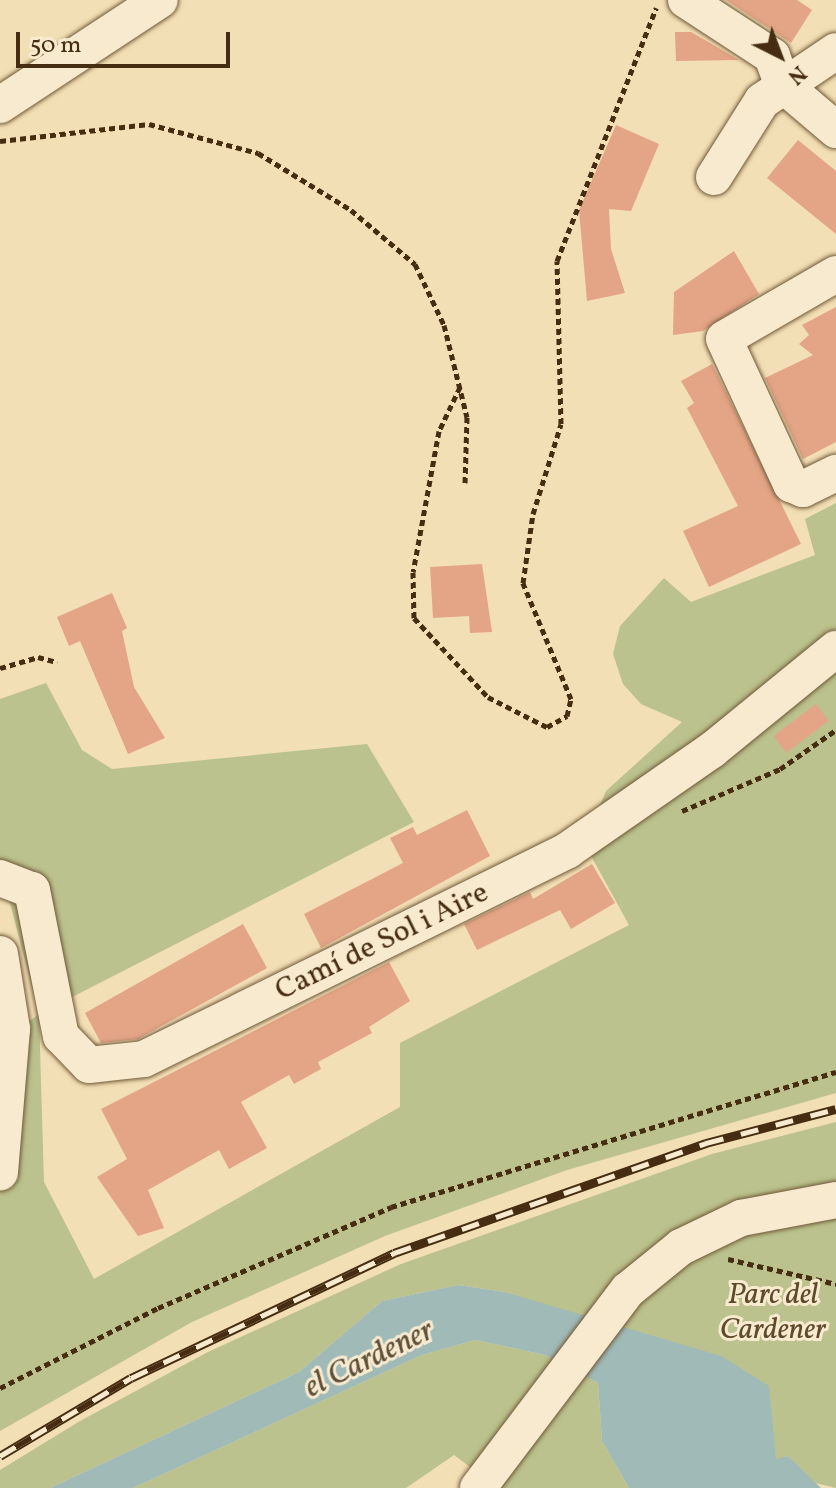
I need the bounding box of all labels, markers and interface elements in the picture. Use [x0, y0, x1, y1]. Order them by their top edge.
scale bar [20, 16, 234, 66]
north arrow [740, 16, 820, 96]
text: 50 m [30, 29, 82, 63]
text: N [780, 57, 813, 91]
street label: Camí de Sol i Aire [270, 875, 494, 1009]
park label: Parc del Cardener [720, 1277, 826, 1348]
water label: el Cardener [299, 1312, 441, 1408]

